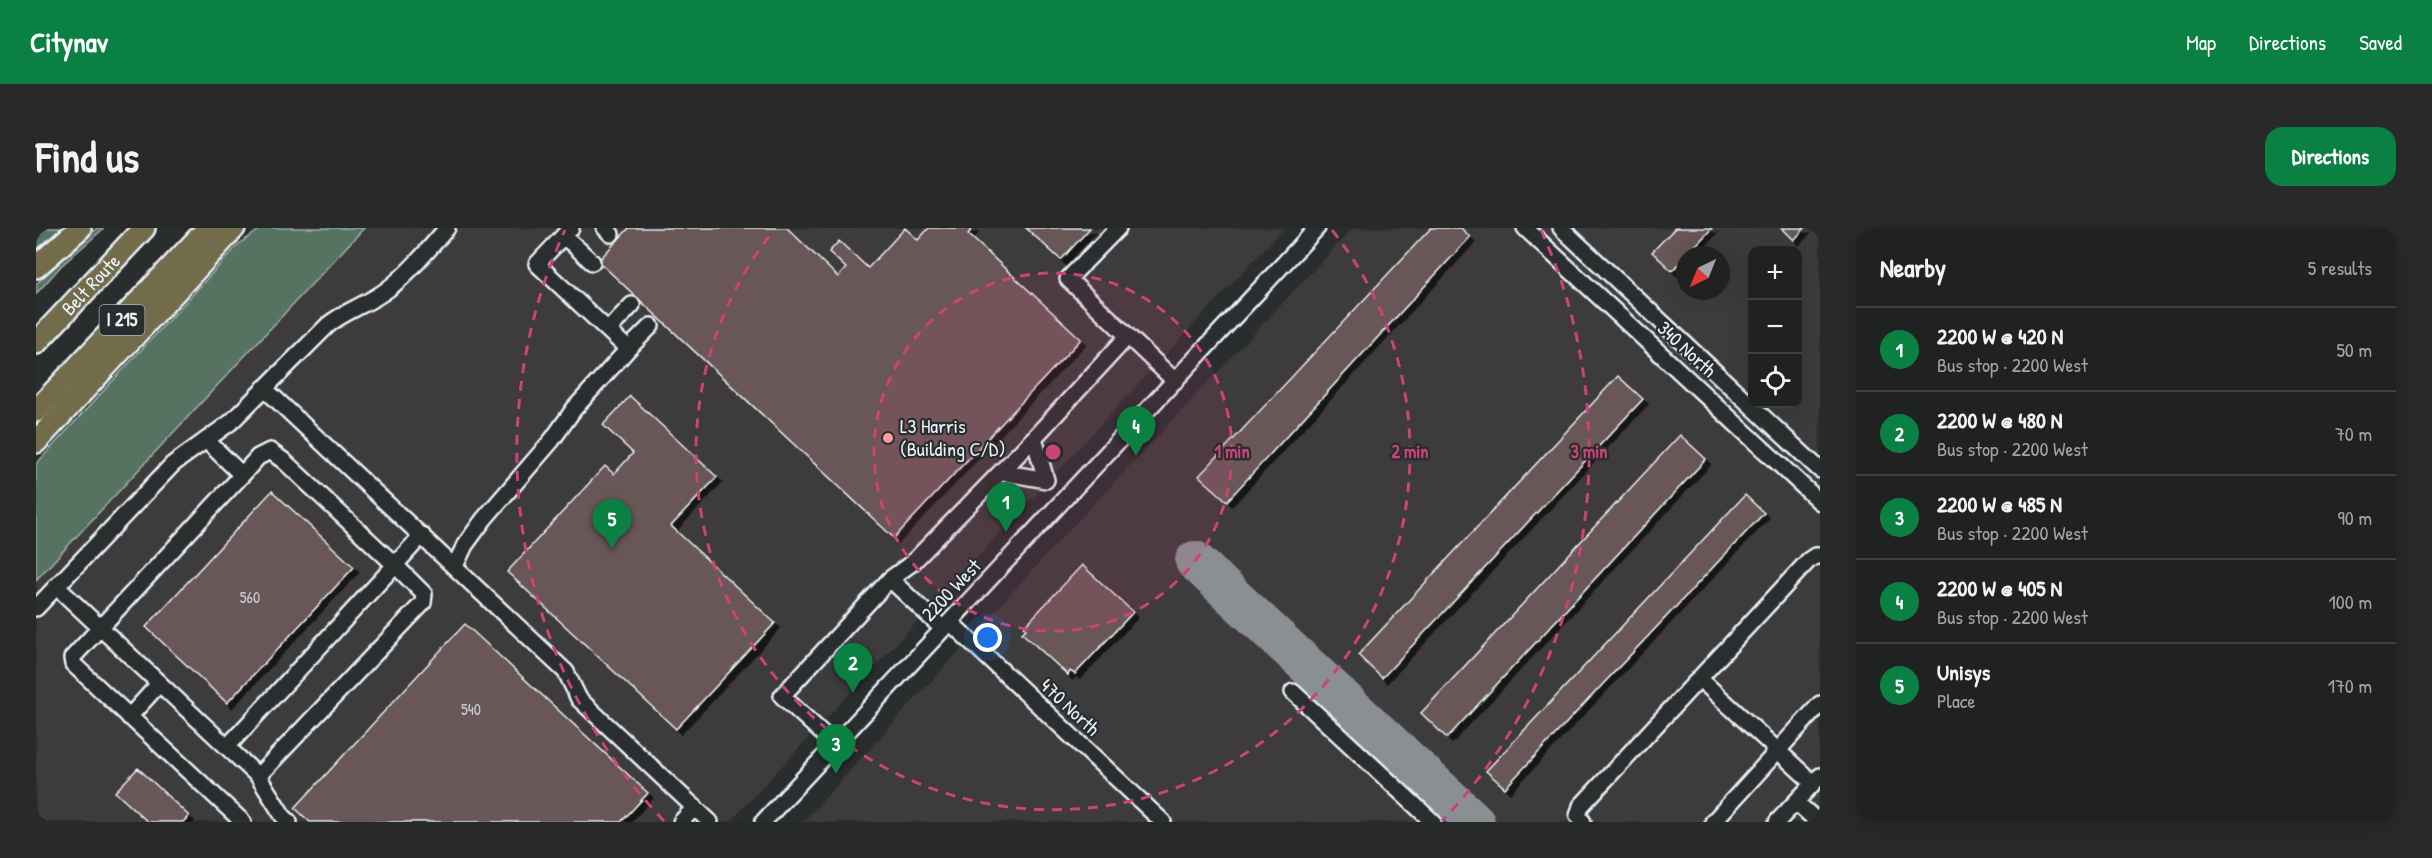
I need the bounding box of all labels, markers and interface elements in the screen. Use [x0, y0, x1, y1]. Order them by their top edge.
text: Citynav [30, 23, 108, 61]
text: Map [2186, 28, 2216, 57]
text: Directions [2249, 28, 2326, 57]
text: Saved [2359, 28, 2402, 57]
button: Directions [2265, 127, 2396, 186]
text: Find us [36, 128, 139, 185]
north arrow [1676, 246, 1730, 300]
map controls [1748, 246, 1802, 408]
button: + [1748, 246, 1802, 300]
street label: Belt Route [55, 248, 126, 321]
text: Nearby [1880, 250, 1946, 285]
text: 5 results [2308, 254, 2372, 281]
button: − [1748, 300, 1802, 354]
road number: I 215 [100, 305, 145, 335]
street label: 340 North [1652, 314, 1723, 383]
text: 2200 W @ 420 N [1937, 321, 2063, 351]
text: 1 [1896, 336, 1903, 363]
text: 50 m [2336, 336, 2372, 363]
text: Bus stop · 2200 West [1937, 351, 2088, 378]
button: locate [1748, 354, 1802, 408]
text: 2200 W @ 480 N [1937, 405, 2063, 435]
pin: 4 [1116, 406, 1156, 456]
place label: L3 Harris (Building C/D) [900, 412, 1006, 462]
text: 2 [1895, 420, 1904, 447]
text: 70 m [2335, 420, 2372, 447]
marker: L3 Harris (Building C/D) [881, 431, 895, 445]
text: Bus stop · 2200 West [1937, 435, 2088, 462]
text: 1 min [1214, 439, 1250, 464]
text: 2 min [1392, 439, 1428, 464]
text: 3 min [1571, 439, 1607, 464]
centre of rings [1043, 442, 1063, 462]
pin: 1 [986, 482, 1026, 532]
text: 2200 W @ 485 N [1937, 489, 2062, 519]
pin: 5 [592, 500, 632, 549]
text: 3 [1895, 504, 1904, 531]
text: 90 m [2338, 504, 2372, 531]
text: Bus stop · 2200 West [1937, 519, 2088, 546]
street label: 2200 West [915, 552, 987, 627]
text: 2200 W @ 405 N [1937, 573, 2062, 603]
house number: 560 [240, 586, 260, 608]
text: 4 [1896, 588, 1903, 615]
text: 100 m [2329, 588, 2372, 615]
text: Bus stop · 2200 West [1937, 603, 2088, 630]
your location [973, 623, 1002, 652]
pin: 2 [834, 644, 872, 693]
text: Unisys [1937, 657, 1990, 687]
street label: 470 North [1035, 672, 1106, 741]
text: 5 [1895, 672, 1904, 699]
text: 170 m [2328, 672, 2372, 699]
text: Place [1937, 687, 1976, 714]
house number: 540 [461, 698, 481, 720]
pin: 3 [816, 724, 856, 774]

